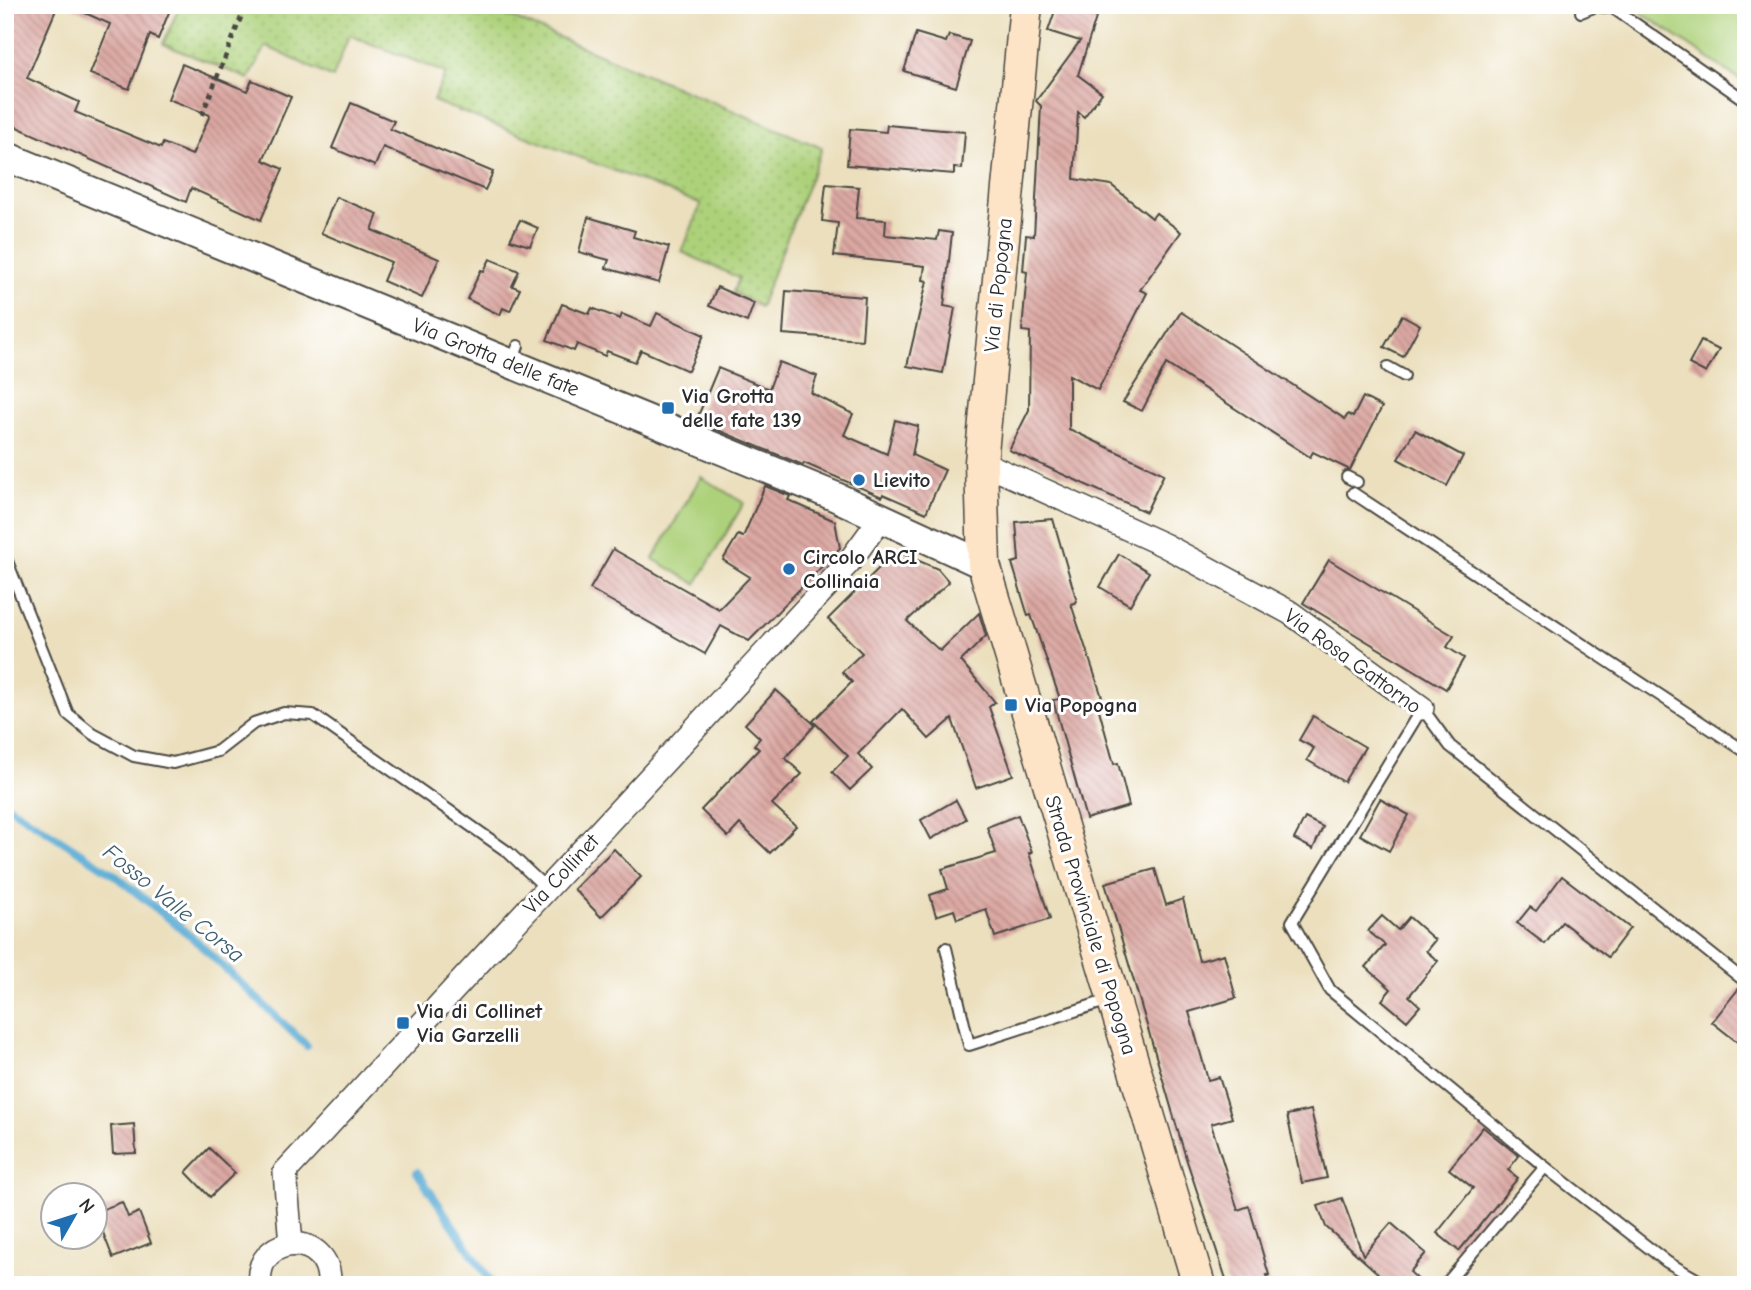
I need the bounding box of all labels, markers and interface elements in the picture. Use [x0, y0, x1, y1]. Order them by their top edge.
street label: Via di Popogna [979, 217, 1017, 353]
street label: Via Grotta delle fate [409, 313, 583, 401]
place label: Via Grotta delle fate 139 [682, 384, 802, 432]
marker: Via Grotta delle fate 139 [660, 400, 676, 416]
place label: Lievito [873, 468, 931, 492]
marker: Lievito [851, 472, 867, 488]
place label: Circolo ARCI Collinaia [803, 545, 918, 593]
marker: Circolo ARCI Collinaia [781, 561, 797, 577]
street label: Via Rosa Gattorno [1280, 603, 1426, 719]
place label: Via Popogna [1025, 693, 1137, 717]
marker: Via Popogna [1003, 697, 1019, 713]
street label: Strada Provinciale di Popogna [1040, 793, 1142, 1057]
street label: Via Collinet [518, 829, 605, 919]
water label: Fosso Valle Corsa [98, 838, 250, 969]
place label: Via di Collinet Via Garzelli [417, 999, 543, 1047]
marker: Via di Collinet Via Garzelli [395, 1015, 411, 1031]
north arrow [38, 1182, 108, 1252]
text: N [74, 1194, 99, 1218]

